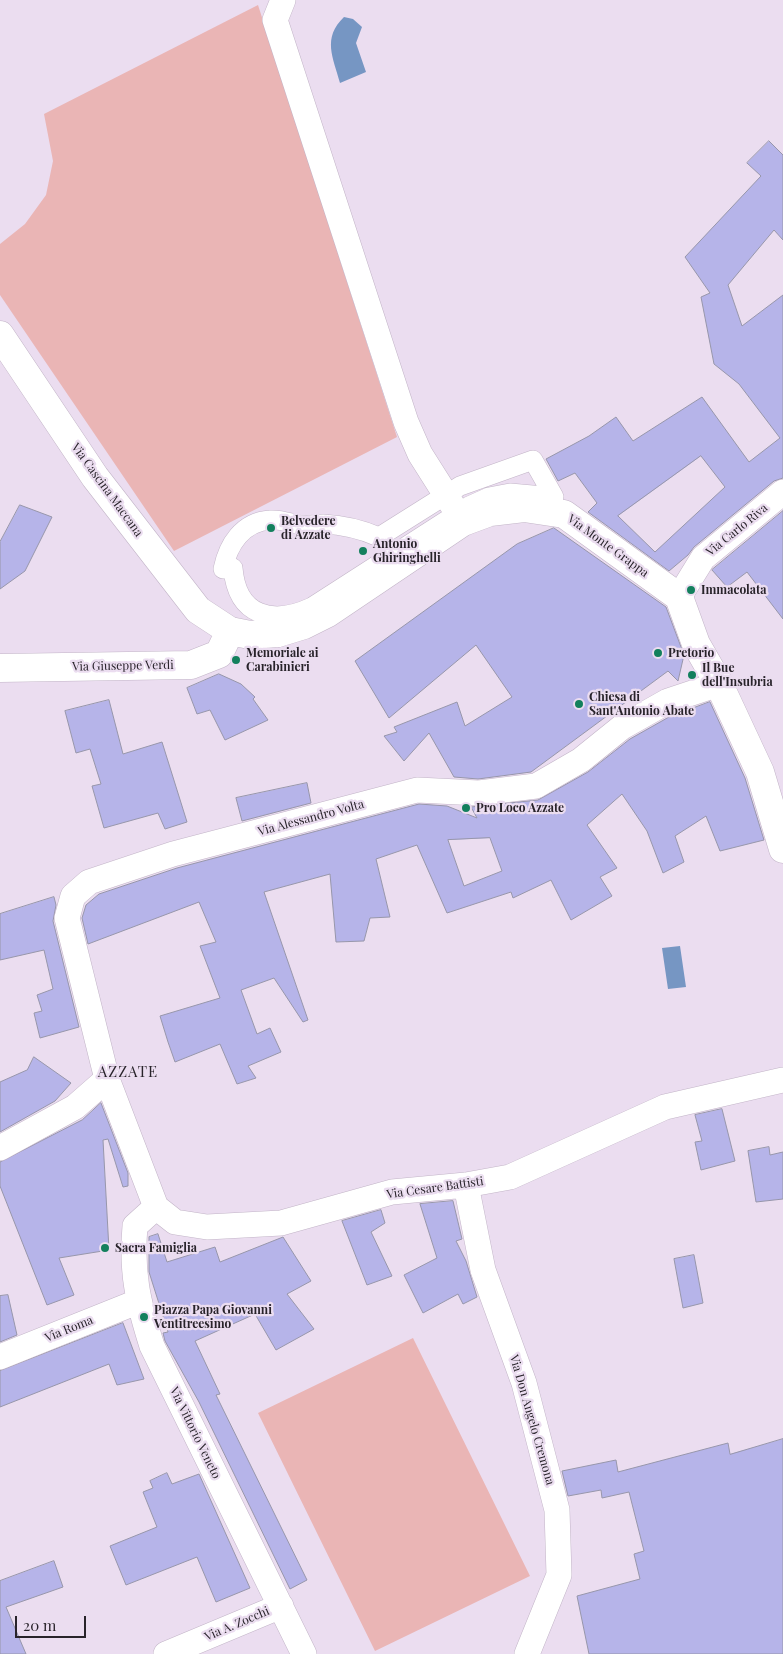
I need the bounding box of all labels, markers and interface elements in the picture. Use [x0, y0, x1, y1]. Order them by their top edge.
street label: Via Cascina Maccana [68, 440, 146, 540]
street label: Via Carlo Riva [703, 501, 771, 559]
street label: Via Monte Grappa [565, 512, 651, 580]
place label: Belvedere di Azzate [281, 514, 335, 542]
marker: Belvedere di Azzate [265, 522, 277, 534]
place label: Antonio Ghiringhelli [373, 537, 441, 565]
marker: Antonio Ghiringhelli [357, 545, 369, 557]
place label: Immacolata [701, 583, 766, 597]
marker: Immacolata [685, 584, 697, 596]
place label: Memoriale ai Carabinieri [246, 646, 319, 674]
place label: Pretorio [668, 646, 714, 660]
marker: Pretorio [652, 647, 664, 659]
marker: Memoriale ai Carabinieri [230, 654, 242, 666]
street label: Via Giuseppe Verdi [72, 658, 174, 674]
place label: Il Bue dell'Insubria [702, 661, 773, 689]
marker: Il Bue dell'Insubria [686, 669, 698, 681]
place label: Chiesa di Sant'Antonio Abate [589, 690, 694, 718]
marker: Chiesa di Sant'Antonio Abate [573, 698, 585, 710]
street label: Via Alessandro Volta [256, 797, 366, 839]
place label: Pro Loco Azzate [476, 801, 564, 815]
marker: Pro Loco Azzate [460, 802, 472, 814]
district label: AZZATE [97, 1063, 159, 1081]
street label: Via Cesare Battisti [386, 1174, 484, 1202]
place label: Sacra Famiglia [115, 1241, 197, 1255]
marker: Sacra Famiglia [99, 1242, 111, 1254]
place label: Piazza Papa Giovanni Ventitreesimo [154, 1303, 272, 1331]
marker: Piazza Papa Giovanni Ventitreesimo [138, 1311, 150, 1323]
street label: Via Roma [43, 1313, 95, 1345]
street label: Via Don Angelo Cremona [507, 1353, 557, 1487]
street label: Via Vittorio Veneto [167, 1385, 223, 1481]
street label: Via A. Zocchi [202, 1604, 272, 1644]
scale bar [18, 1606, 89, 1638]
text: 20 m [23, 1615, 56, 1635]

